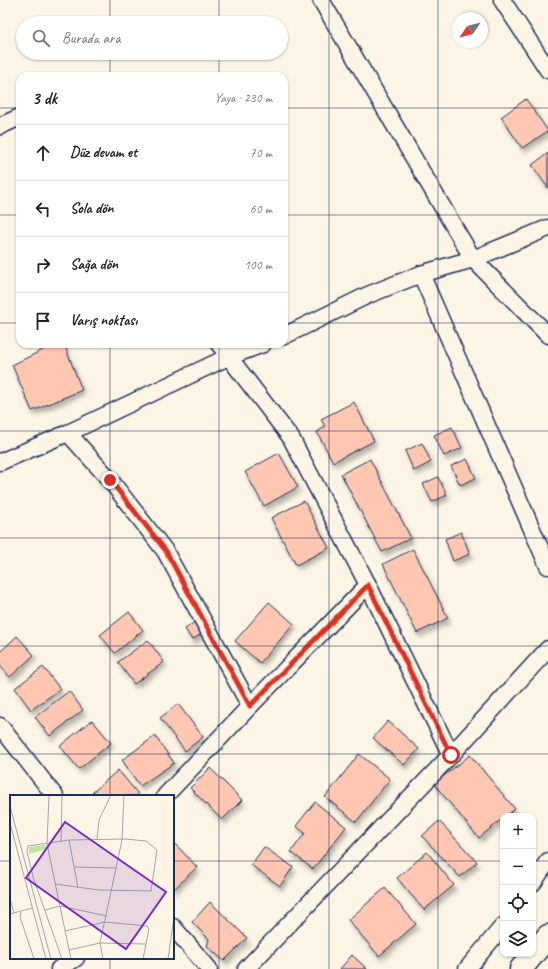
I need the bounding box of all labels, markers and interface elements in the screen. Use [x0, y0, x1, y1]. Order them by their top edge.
north arrow [452, 12, 488, 48]
search box [16, 16, 288, 60]
icon: search [30, 27, 52, 49]
text: Burada ara [62, 29, 120, 48]
text: 3 dk [32, 88, 57, 109]
text: Yaya · 230 m [215, 90, 272, 106]
icon: ahead [32, 142, 54, 164]
text: Düz devam et [70, 143, 137, 162]
text: 70 m [250, 145, 272, 161]
icon: left [32, 198, 54, 220]
text: Sola dön [70, 199, 113, 218]
text: 60 m [250, 201, 272, 217]
icon: right [32, 254, 54, 276]
text: Sağa dön [70, 255, 118, 274]
text: 100 m [244, 257, 272, 273]
icon: arrive [32, 310, 54, 332]
text: Varış noktası [70, 311, 137, 330]
route end [101, 471, 119, 489]
route start [442, 746, 460, 764]
inset map [10, 795, 174, 959]
map controls [500, 813, 536, 957]
button: + [500, 813, 536, 849]
button: − [500, 849, 536, 885]
button: locate [500, 885, 536, 921]
button: layers [500, 921, 536, 957]

